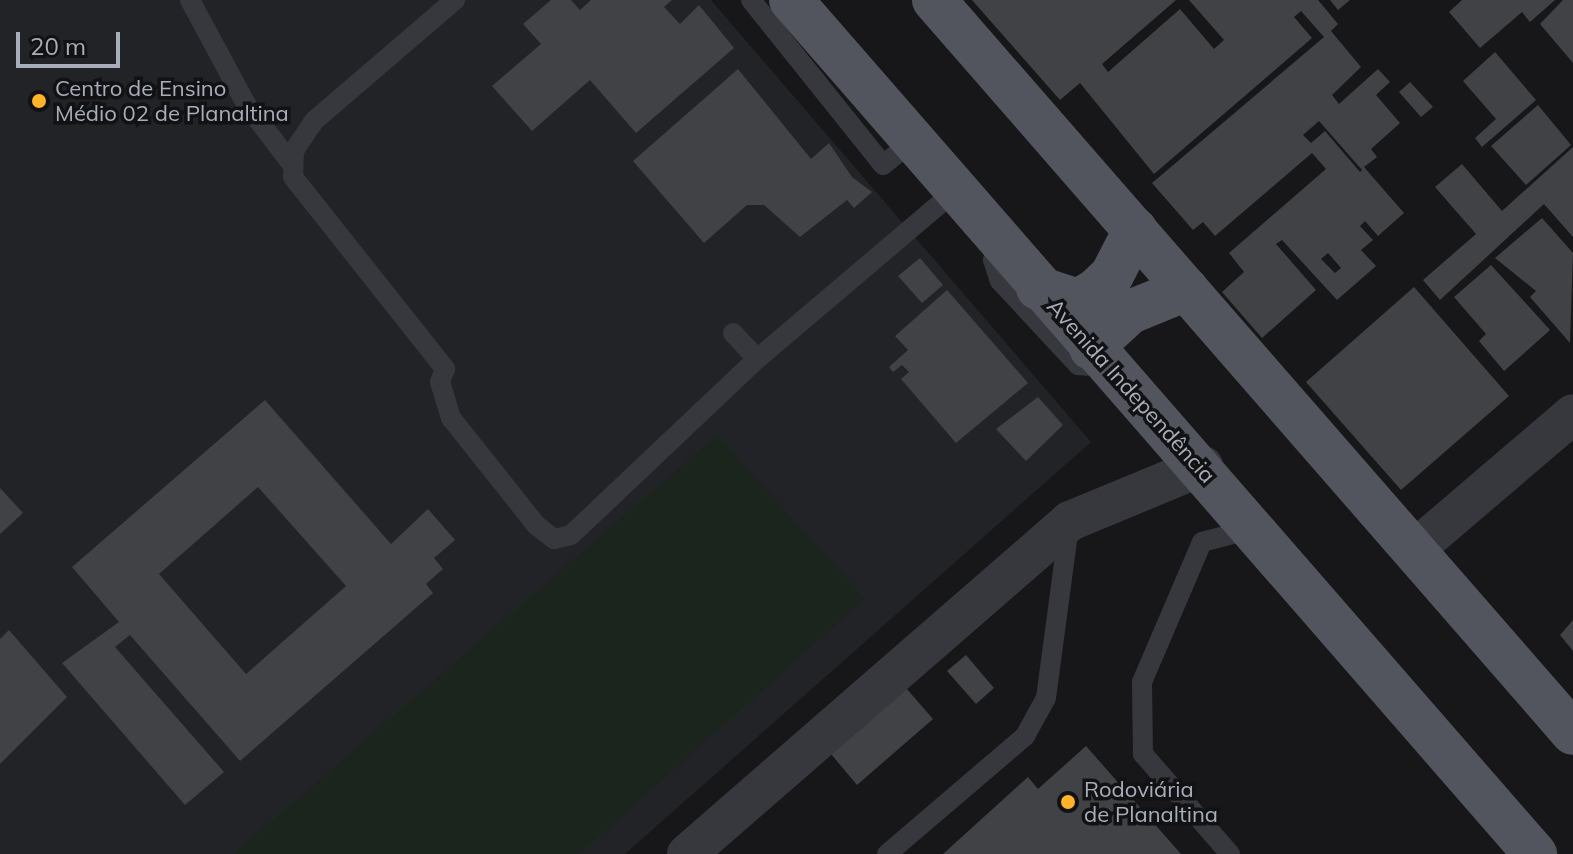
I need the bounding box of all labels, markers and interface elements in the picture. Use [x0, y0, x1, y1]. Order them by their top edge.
scale bar [20, 16, 124, 66]
text: 20 m [30, 31, 86, 61]
place label: Centro de Ensino Médio 02 de Planaltina [55, 75, 289, 126]
marker: Centro de Ensino Médio 02 de Planaltina [30, 92, 48, 110]
street label: Avenida Independência [1041, 294, 1221, 488]
place label: Rodoviária de Planaltina [1084, 776, 1218, 828]
marker: Rodoviária de Planaltina [1059, 793, 1077, 811]

